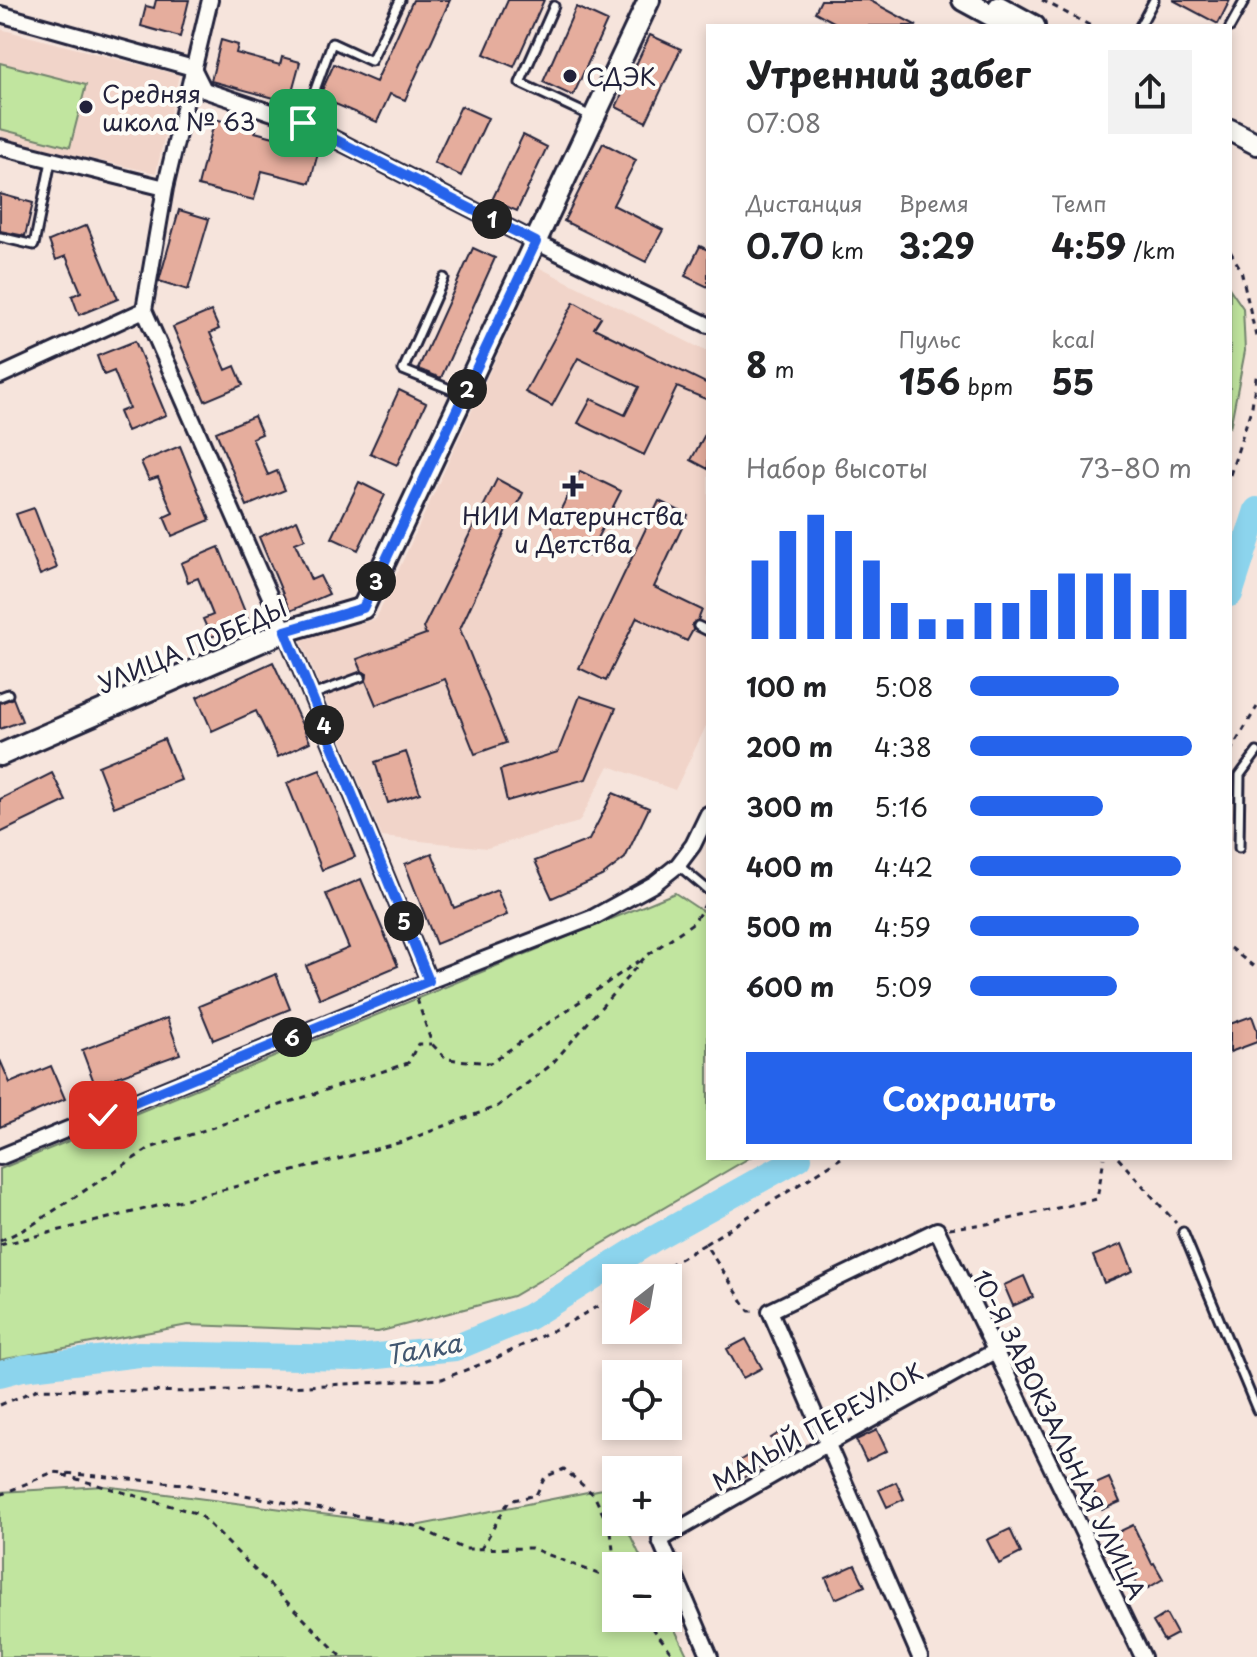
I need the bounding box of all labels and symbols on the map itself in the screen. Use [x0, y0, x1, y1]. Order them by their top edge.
place label: СДЭК [586, 58, 656, 94]
marker: СДЭК [561, 67, 579, 85]
place label: Средняя школа № 63 [102, 75, 255, 139]
pin [269, 89, 337, 157]
marker: Средняя школа № 63 [77, 98, 95, 116]
pin: 1 [472, 199, 512, 239]
pin: 2 [447, 369, 487, 409]
marker: НИИ Материнства и Детства [562, 475, 584, 497]
place label: НИИ Материнства и Детства [462, 497, 684, 561]
pin: 3 [356, 561, 396, 601]
street label: УЛИЦА ПОБЕДЫ [92, 589, 292, 701]
pin: 4 [304, 705, 344, 745]
pin: 5 [384, 901, 424, 941]
pin: 6 [272, 1017, 312, 1057]
pin [69, 1081, 137, 1149]
street label: 10-Я ЗАВОКЗАЛЬНАЯ УЛИЦА [964, 1263, 1156, 1605]
north arrow [602, 1264, 682, 1344]
water label: Талка [382, 1322, 465, 1374]
street label: МАЛЫЙ ПЕРЕУЛОК [705, 1353, 929, 1499]

